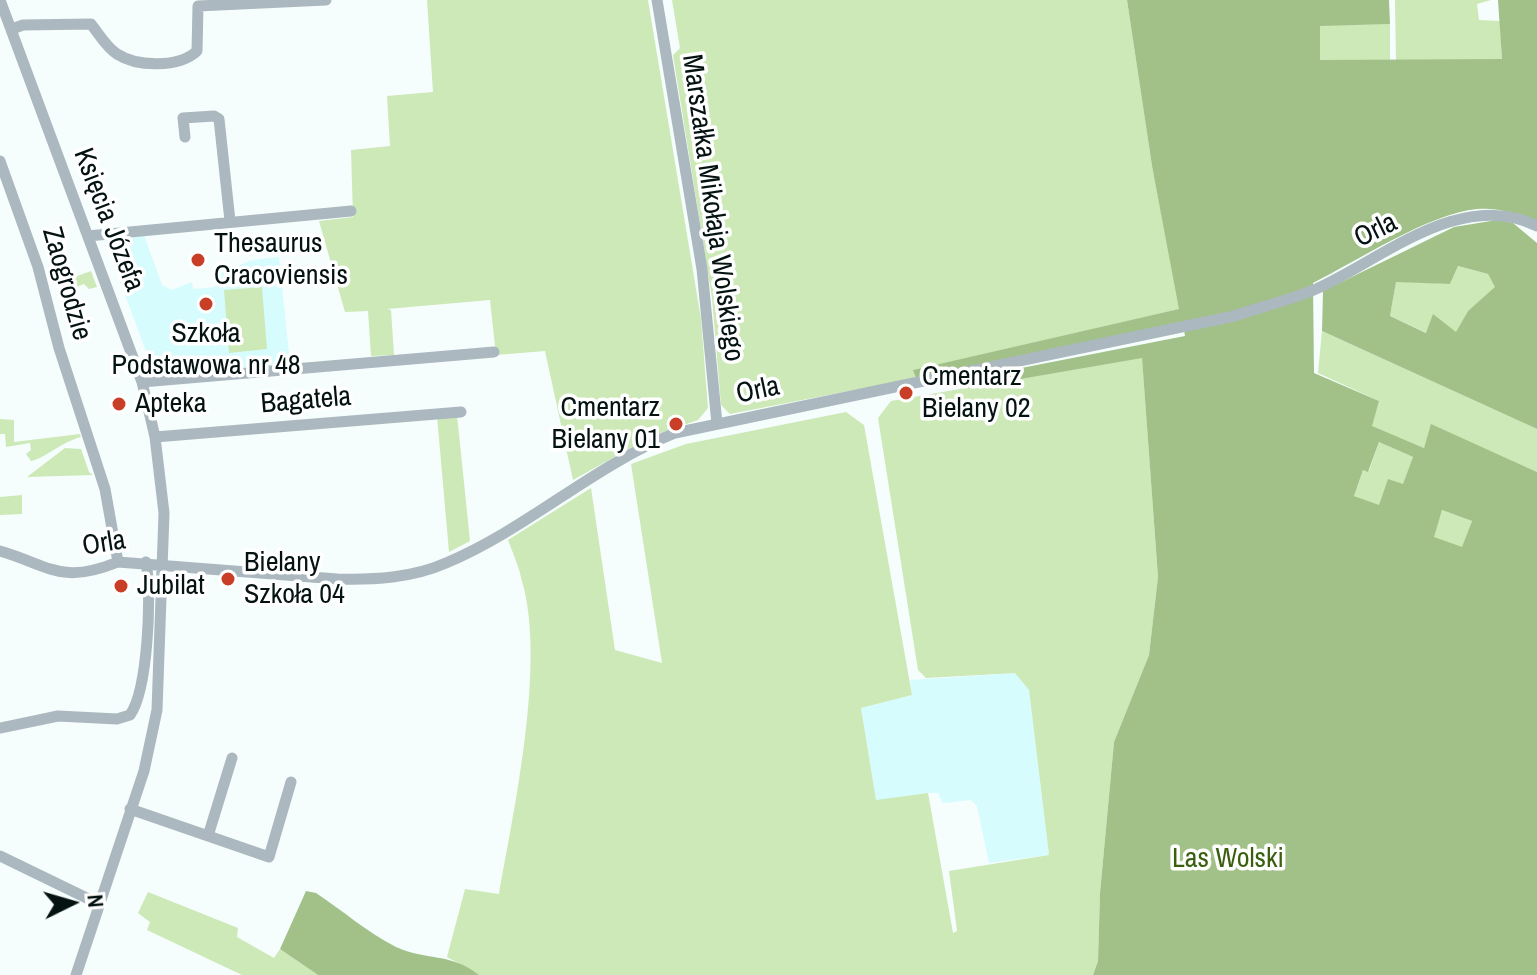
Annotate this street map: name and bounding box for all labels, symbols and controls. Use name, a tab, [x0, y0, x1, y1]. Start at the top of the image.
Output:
street label: Marszałka Mikołaja Wolskiego	[674, 52, 750, 364]
street label: Księcia Józefa	[65, 144, 151, 296]
street label: Orla	[1349, 206, 1403, 256]
street label: Zaogrodzie	[34, 224, 98, 344]
place label: Thesaurus Cracoviensis	[214, 227, 348, 293]
marker: Thesaurus Cracoviensis	[189, 251, 207, 269]
marker: Szkoła Podstawowa nr 48	[197, 295, 215, 313]
place label: Szkoła Podstawowa nr 48	[112, 317, 300, 383]
place label: Cmentarz Bielany 02	[922, 360, 1030, 426]
street label: Orla	[733, 370, 783, 412]
street label: Bagatela	[259, 380, 353, 422]
marker: Cmentarz Bielany 02	[897, 384, 915, 402]
place label: Apteka	[135, 387, 206, 421]
place label: Cmentarz Bielany 01	[552, 391, 660, 457]
marker: Apteka	[110, 395, 128, 413]
marker: Cmentarz Bielany 01	[667, 415, 685, 433]
street label: Orla	[80, 524, 128, 564]
place label: Bielany Szkoła 04	[244, 546, 345, 612]
place label: Jubilat	[137, 569, 205, 603]
marker: Bielany Szkoła 04	[219, 570, 237, 588]
marker: Jubilat	[112, 577, 130, 595]
park label: Las Wolski	[1172, 842, 1284, 876]
north arrow	[32, 863, 112, 943]
text: N	[80, 893, 111, 909]

